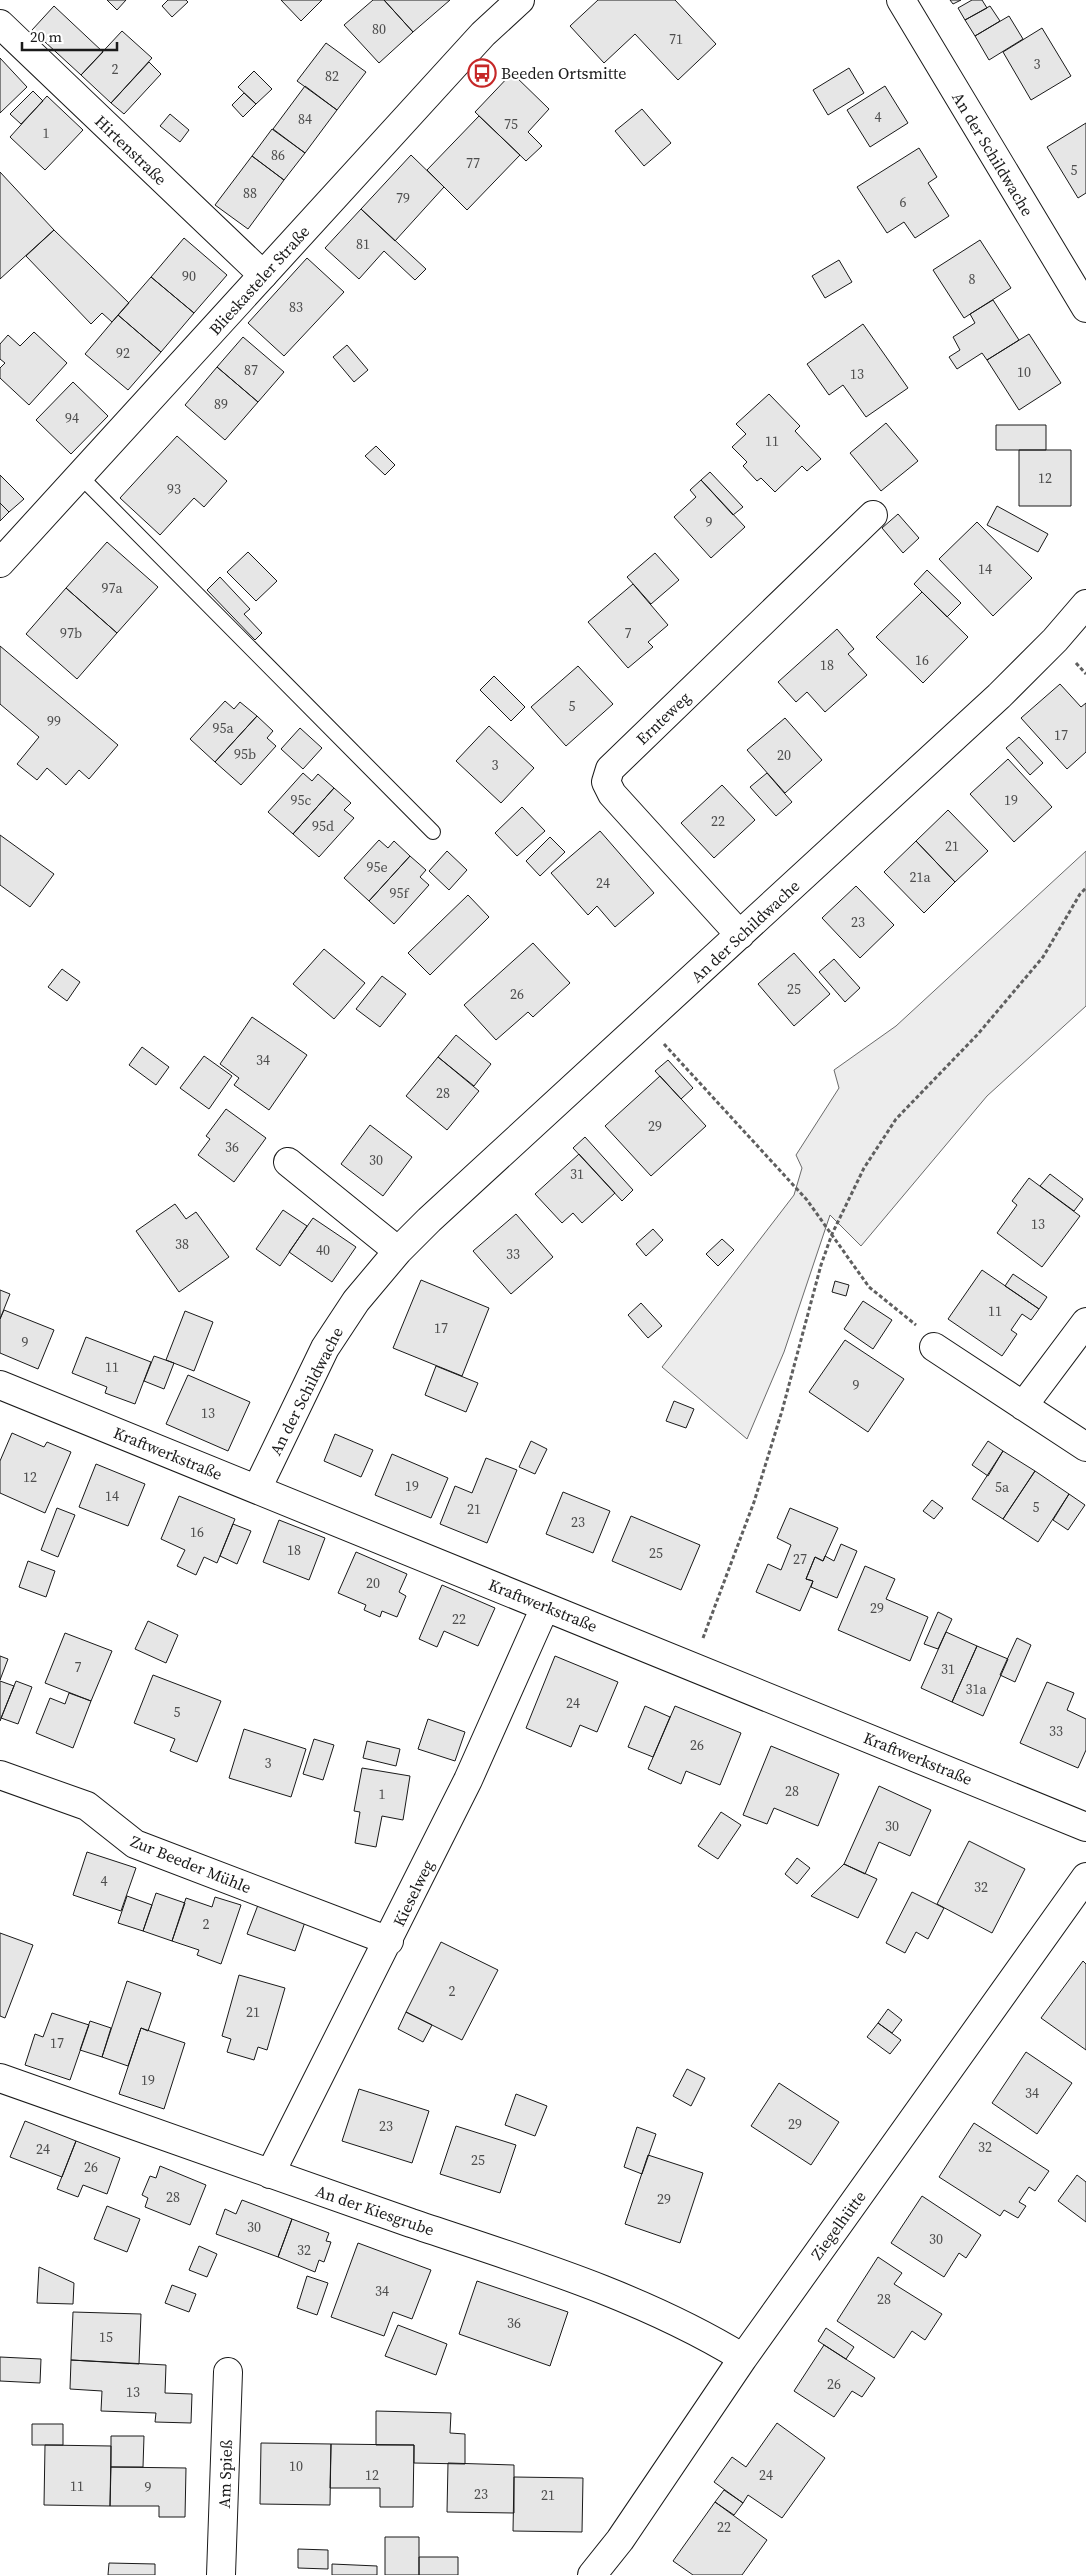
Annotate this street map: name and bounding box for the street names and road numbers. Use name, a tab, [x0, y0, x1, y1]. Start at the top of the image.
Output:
street label: An der Schildwache	[947, 88, 1039, 220]
street label: Hirtenstraße	[90, 110, 172, 190]
street label: Blieskasteler Straße	[204, 220, 314, 340]
street label: Ernteweg	[631, 687, 695, 749]
street label: An der Schildwache	[686, 875, 804, 987]
street label: An der Schildwache	[264, 1323, 348, 1459]
street label: Kraftwerkstraße	[110, 1421, 226, 1485]
street label: Kraftwerkstraße	[485, 1573, 601, 1637]
street label: Kraftwerkstraße	[860, 1726, 976, 1790]
street label: Zur Beeder Mühle	[127, 1830, 255, 1898]
street label: Kieselweg	[387, 1856, 439, 1930]
street label: An der Kiesgrube	[313, 2179, 437, 2241]
street label: Ziegelhütte	[806, 2186, 870, 2264]
street label: Am Spieß	[213, 2439, 237, 2509]

